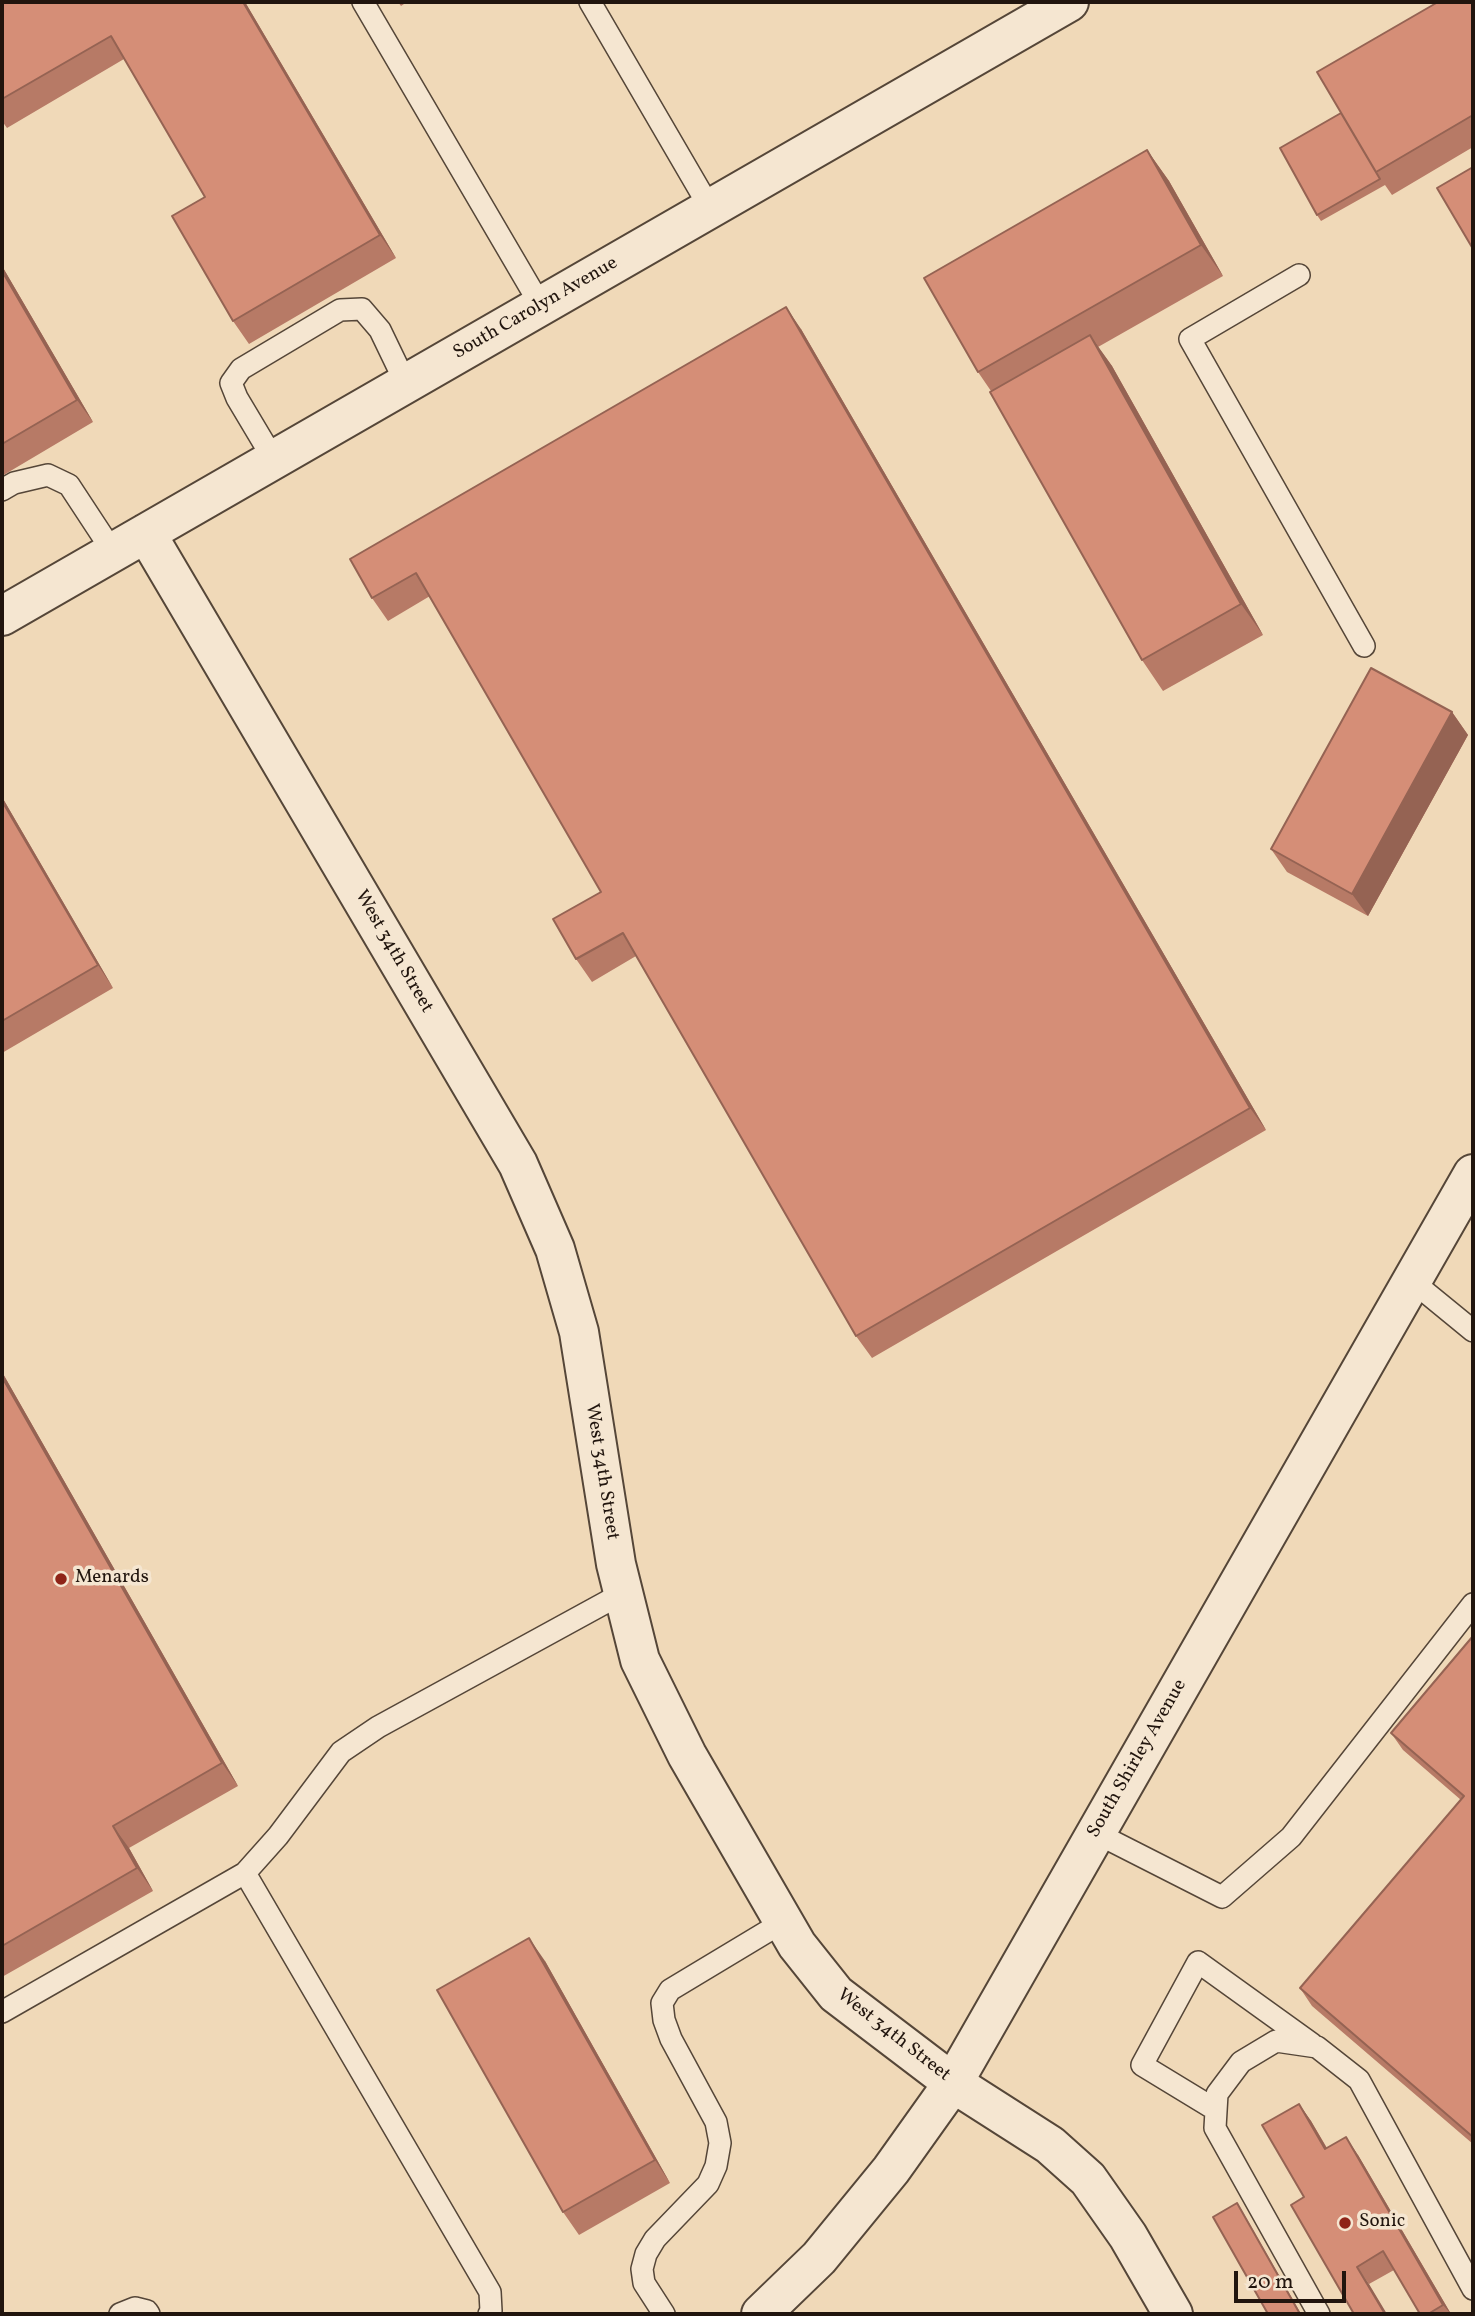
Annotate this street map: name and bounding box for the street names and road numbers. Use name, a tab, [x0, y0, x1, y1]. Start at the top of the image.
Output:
street label: South Carolyn Avenue	[450, 253, 622, 365]
street label: West 34th Street	[349, 887, 437, 1017]
street label: West 34th Street	[579, 1402, 623, 1542]
street label: South Shirley Avenue	[1083, 1676, 1193, 1842]
street label: West 34th Street	[832, 1985, 954, 2087]

